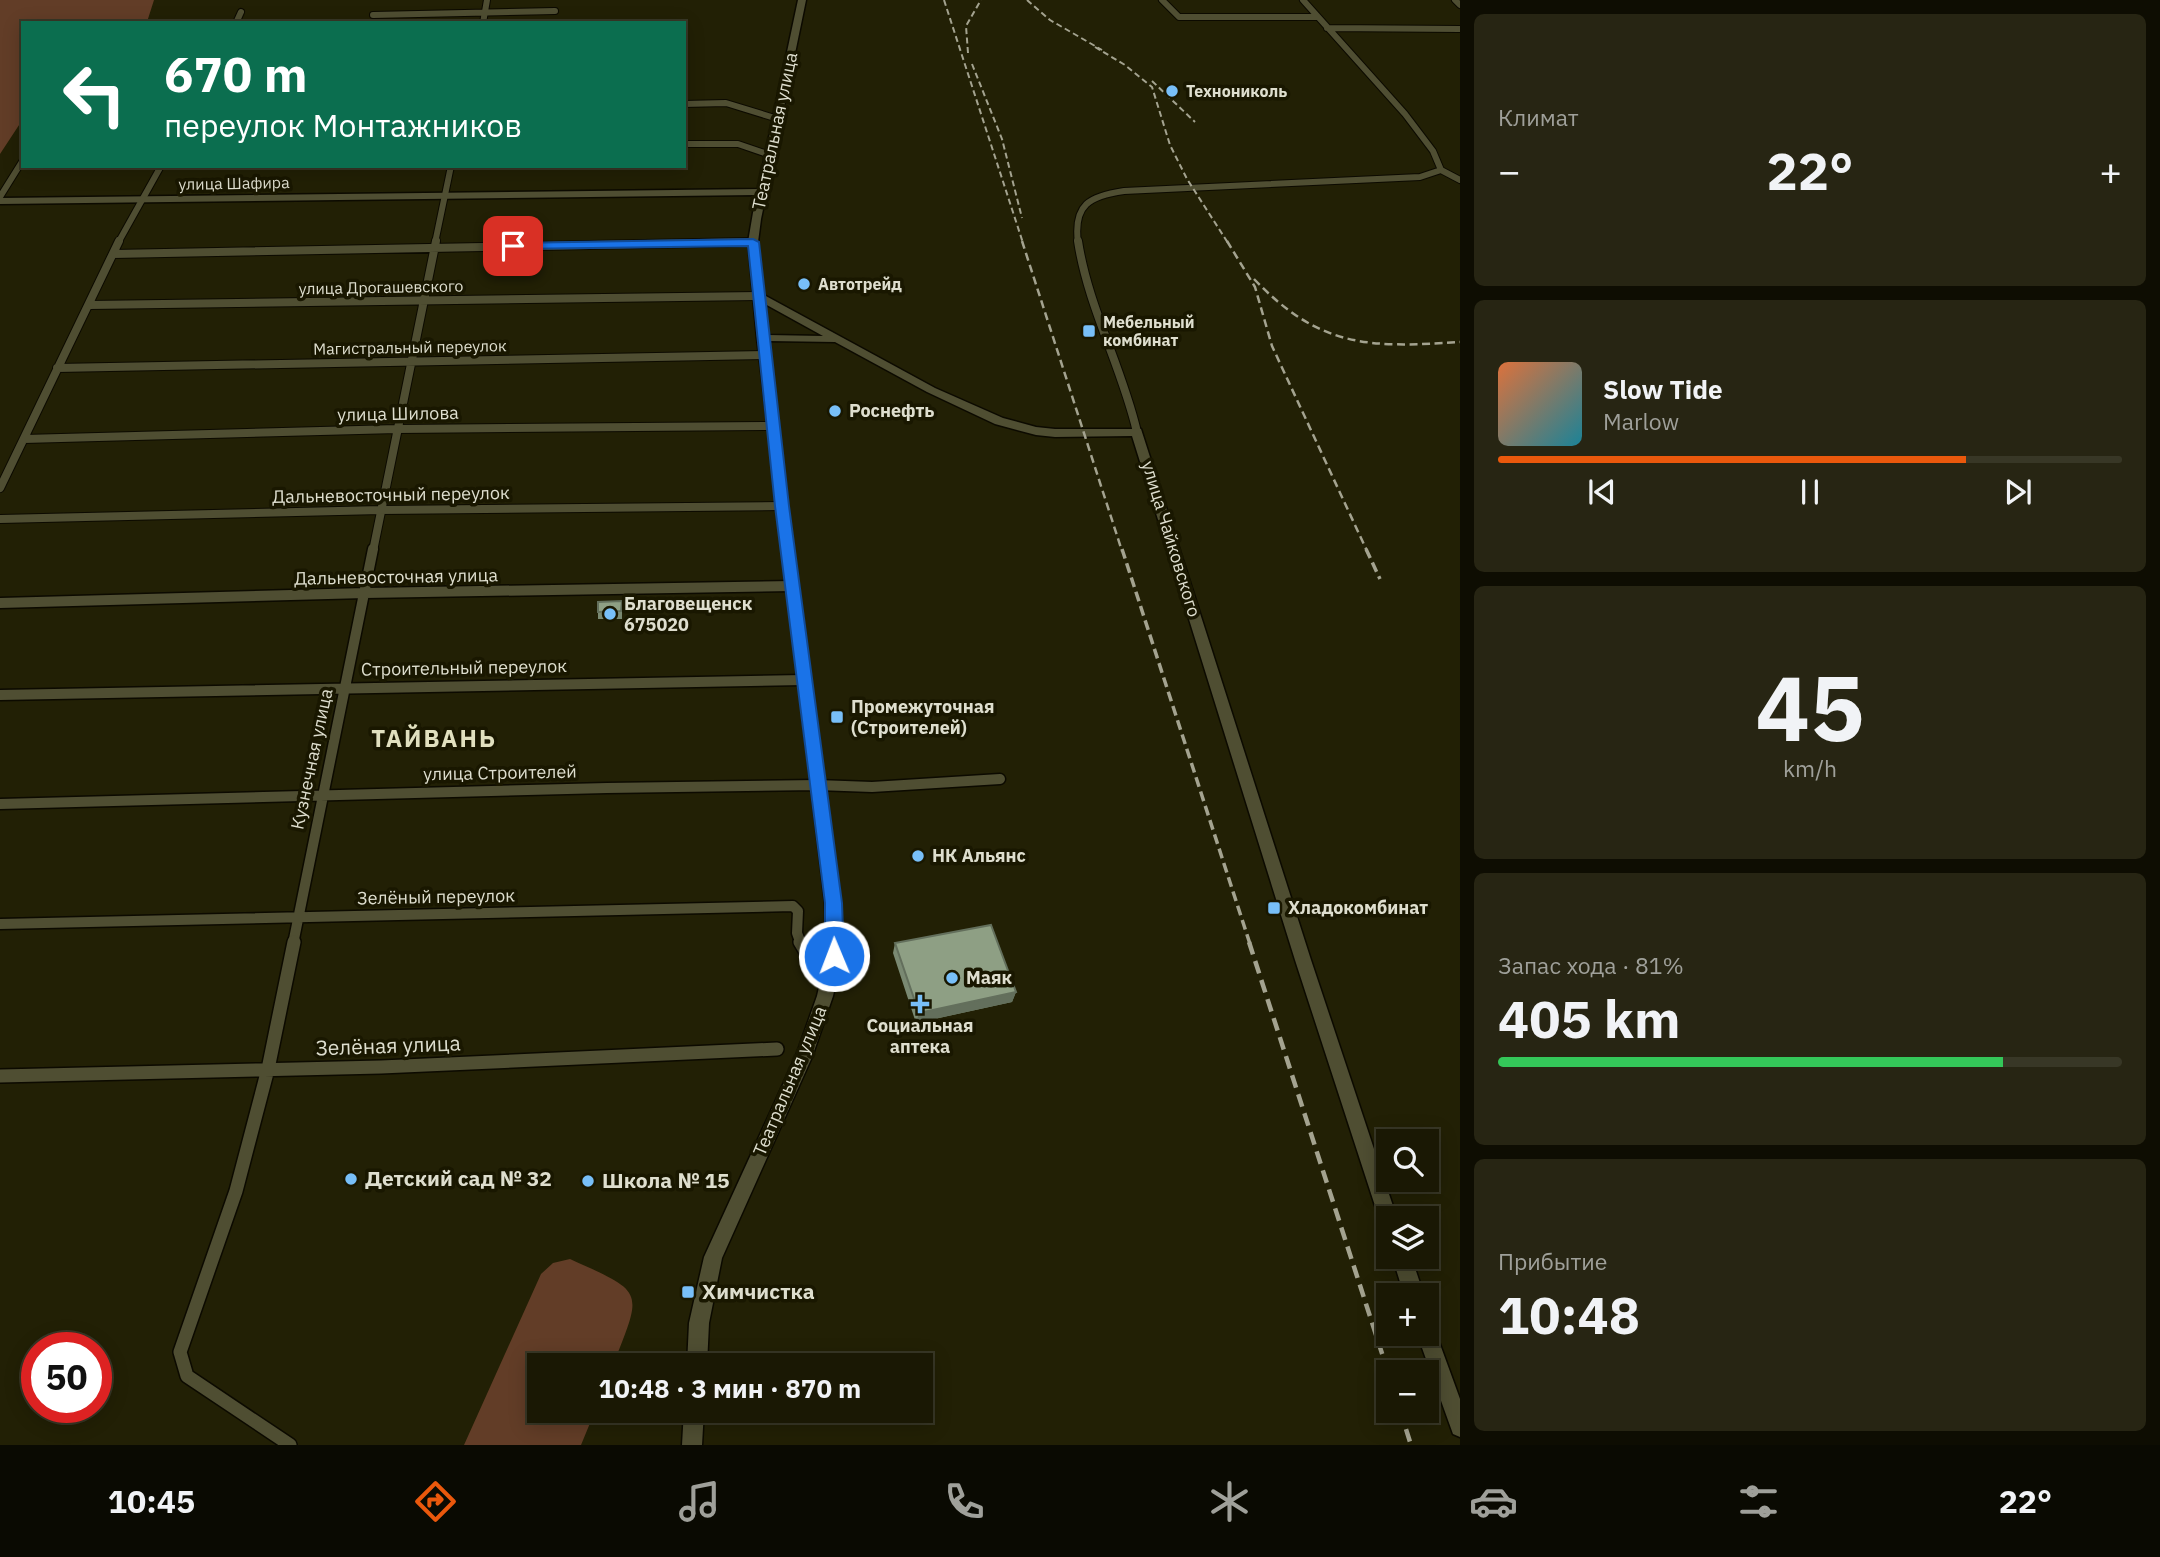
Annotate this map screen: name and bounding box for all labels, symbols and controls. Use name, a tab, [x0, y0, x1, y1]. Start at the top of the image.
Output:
text: 670 m	[164, 42, 308, 105]
icon: left	[49, 49, 140, 140]
street label: Театральная улица	[747, 50, 803, 212]
place label: Технониколь	[1186, 81, 1287, 101]
marker: Технониколь	[1164, 83, 1180, 99]
text: Климат	[1498, 102, 1579, 132]
text: переулок Монтажников	[164, 104, 522, 146]
text: 22°	[1767, 137, 1853, 204]
text: −	[1498, 146, 1521, 195]
text: +	[2099, 146, 2122, 195]
street label: улица Шафира	[178, 172, 290, 194]
pin	[483, 216, 543, 276]
icon: arrive	[494, 227, 532, 265]
place label: Автотрейд	[818, 274, 902, 294]
street label: улица Дрогашевского	[298, 276, 464, 298]
marker: Автотрейд	[796, 276, 812, 292]
place label: Мебельный комбинат	[1103, 312, 1194, 350]
marker: Мебельный комбинат	[1081, 323, 1097, 339]
street label: Магистральный переулок	[313, 335, 507, 359]
text: Slow Tide	[1603, 372, 1723, 406]
place label: Роснефть	[849, 399, 934, 422]
street label: улица Шилова	[337, 401, 459, 426]
marker: Роснефть	[827, 403, 843, 419]
text: Marlow	[1603, 406, 1679, 436]
street label: улица Чайковского	[1137, 458, 1206, 620]
icon: previous	[1583, 473, 1621, 511]
icon: pause	[1791, 473, 1829, 511]
icon: next	[1999, 473, 2037, 511]
street label: Дальневосточный переулок	[272, 481, 510, 508]
street label: Дальневосточная улица	[294, 563, 499, 590]
place label: Благовещенск 675020	[624, 592, 752, 636]
marker: Благовещенск 675020	[602, 606, 618, 622]
text: 45	[1755, 648, 1865, 766]
street label: Строительный переулок	[361, 654, 567, 681]
street label: Кузнечная улица	[285, 686, 338, 831]
place label: Промежуточная (Строителей)	[851, 695, 994, 739]
marker: Промежуточная (Строителей)	[829, 709, 845, 725]
district label: ТАЙВАНЬ	[371, 722, 497, 754]
text: km/h	[1783, 753, 1837, 783]
street label: улица Строителей	[423, 760, 577, 785]
place label: НК Альянс	[932, 844, 1026, 867]
marker: НК Альянс	[910, 848, 926, 864]
street label: Зелёный переулок	[357, 884, 515, 909]
place label: Хладокомбинат	[1288, 896, 1428, 919]
marker: Хладокомбинат	[1266, 900, 1282, 916]
position arrow	[797, 919, 871, 993]
text: Запас хода · 81%	[1498, 950, 1684, 980]
place label: Маяк	[966, 966, 1012, 989]
marker: Маяк	[944, 970, 960, 986]
text: 405 km	[1498, 985, 1680, 1052]
marker: Социальная аптека	[912, 996, 928, 1012]
street label: Театральная улица	[748, 1002, 832, 1159]
place label: Социальная аптека	[866, 1014, 974, 1058]
street label: Зелёная улица	[315, 1028, 461, 1062]
map controls	[1376, 1129, 1439, 1423]
button: search	[1376, 1129, 1439, 1192]
place label: Детский сад № 32	[365, 1164, 552, 1192]
place label: Школа № 15	[602, 1166, 730, 1194]
marker: Детский сад № 32	[343, 1171, 359, 1187]
marker: Школа № 15	[580, 1173, 596, 1189]
button: layers	[1376, 1206, 1439, 1269]
text: Прибытие	[1498, 1246, 1607, 1276]
place label: Химчистка	[702, 1277, 815, 1305]
text: 10:48	[1498, 1281, 1640, 1348]
button: +	[1376, 1283, 1439, 1346]
marker: Химчистка	[680, 1284, 696, 1300]
speed limit sign: 50	[21, 1332, 112, 1423]
button: −	[1376, 1360, 1439, 1423]
text: 10:48 · 3 мин · 870 m	[599, 1371, 861, 1405]
icon: directions	[411, 1477, 460, 1526]
icon: music	[675, 1477, 724, 1526]
icon: phone	[940, 1477, 989, 1526]
icon: climate	[1205, 1477, 1254, 1526]
icon: car	[1469, 1477, 1518, 1526]
icon: filters	[1734, 1477, 1783, 1526]
text: 10:45	[108, 1480, 195, 1522]
text: 22°	[1999, 1480, 2052, 1522]

